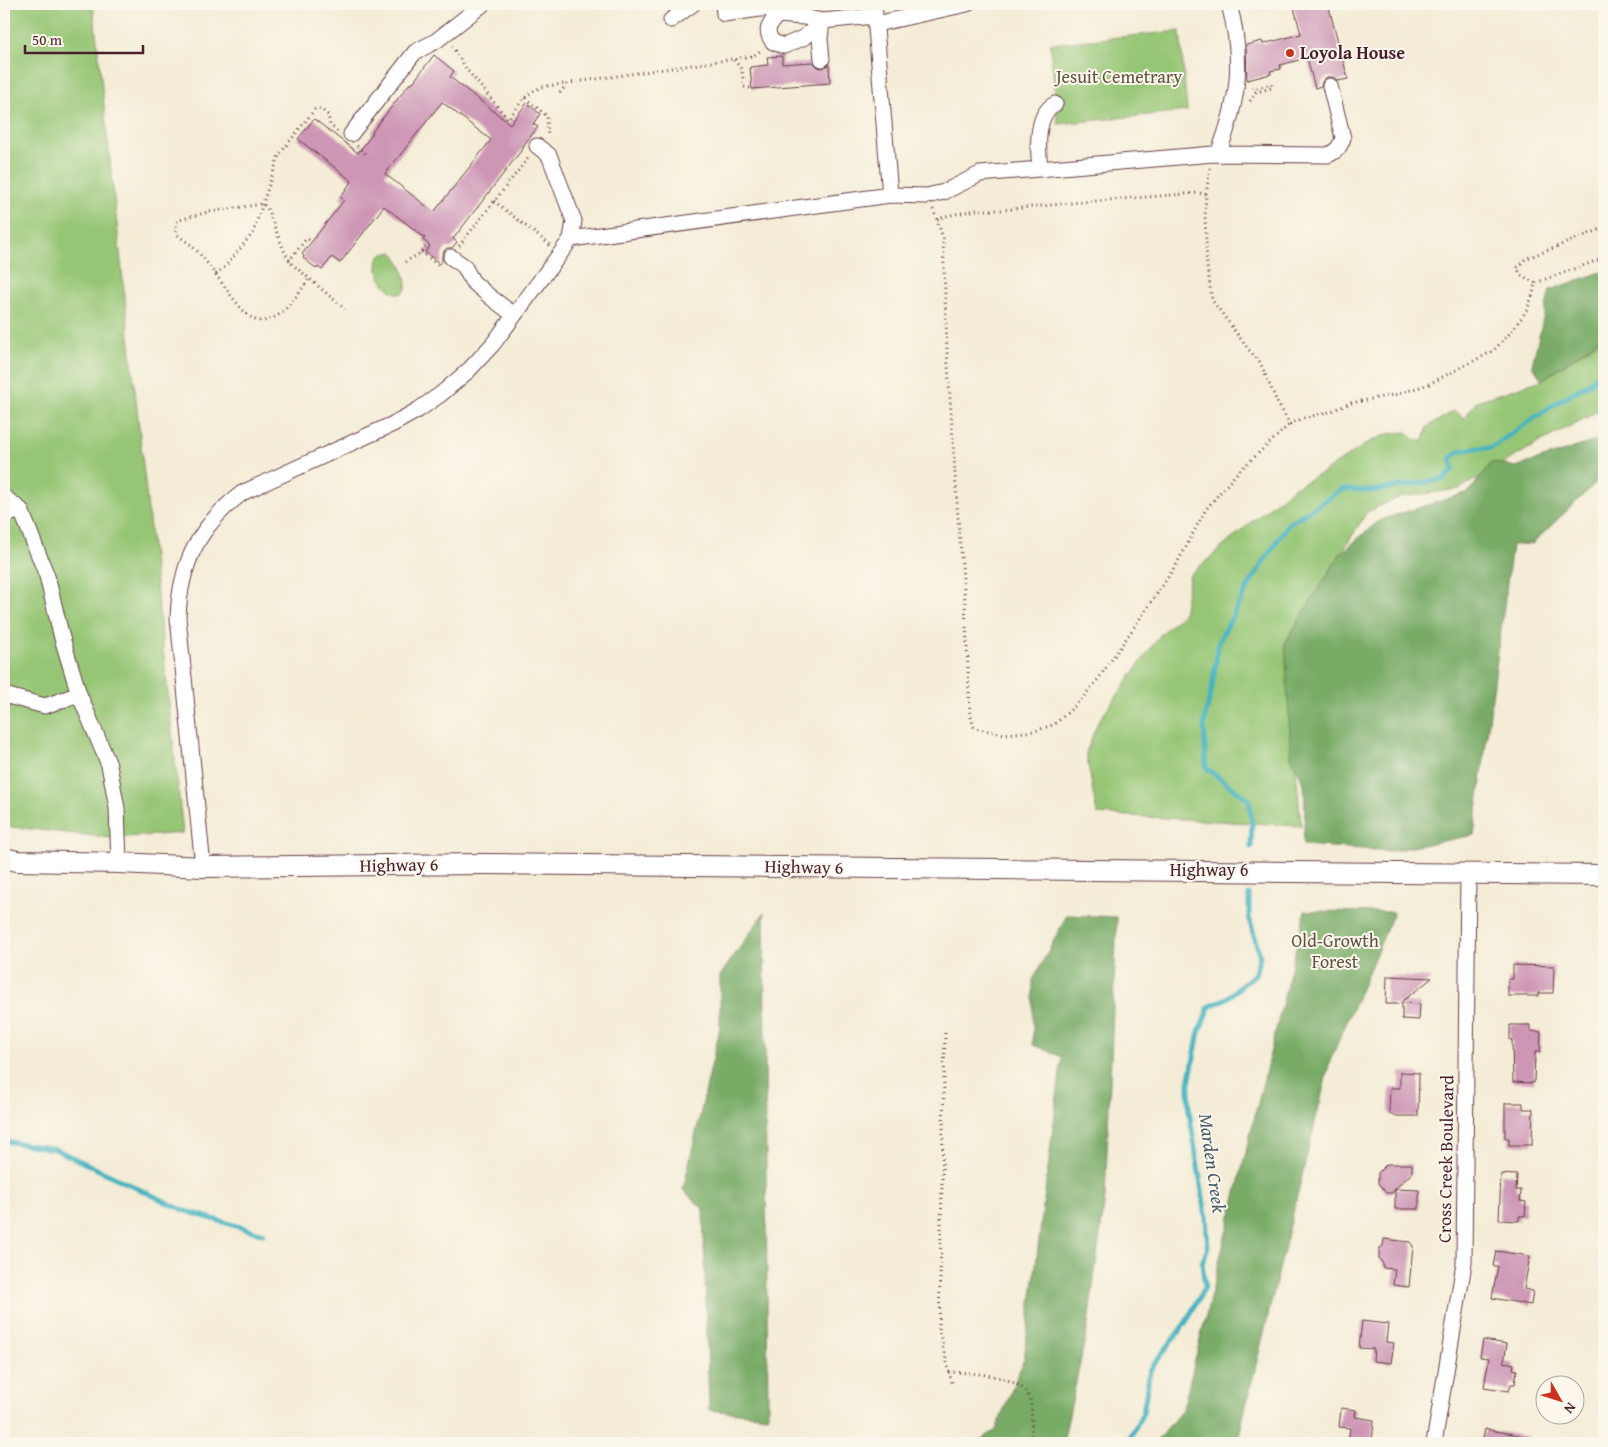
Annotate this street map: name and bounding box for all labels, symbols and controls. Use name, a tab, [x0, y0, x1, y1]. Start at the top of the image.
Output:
scale bar	[25, 22, 142, 54]
text: 50 m	[32, 29, 63, 50]
place label: Loyola House	[1300, 39, 1405, 66]
marker: Loyola House	[1284, 47, 1296, 59]
park label: Jesuit Cemetrary	[1054, 63, 1182, 90]
street label: Highway 6	[359, 850, 439, 879]
street label: Highway 6	[764, 852, 844, 881]
street label: Highway 6	[1170, 856, 1248, 883]
park label: Old-Growth Forest	[1291, 927, 1379, 975]
street label: Cross Creek Boulevard	[1431, 1074, 1460, 1243]
water label: Marden Creek	[1192, 1112, 1234, 1215]
north arrow	[1536, 1374, 1586, 1424]
text: N	[1559, 1398, 1581, 1419]

